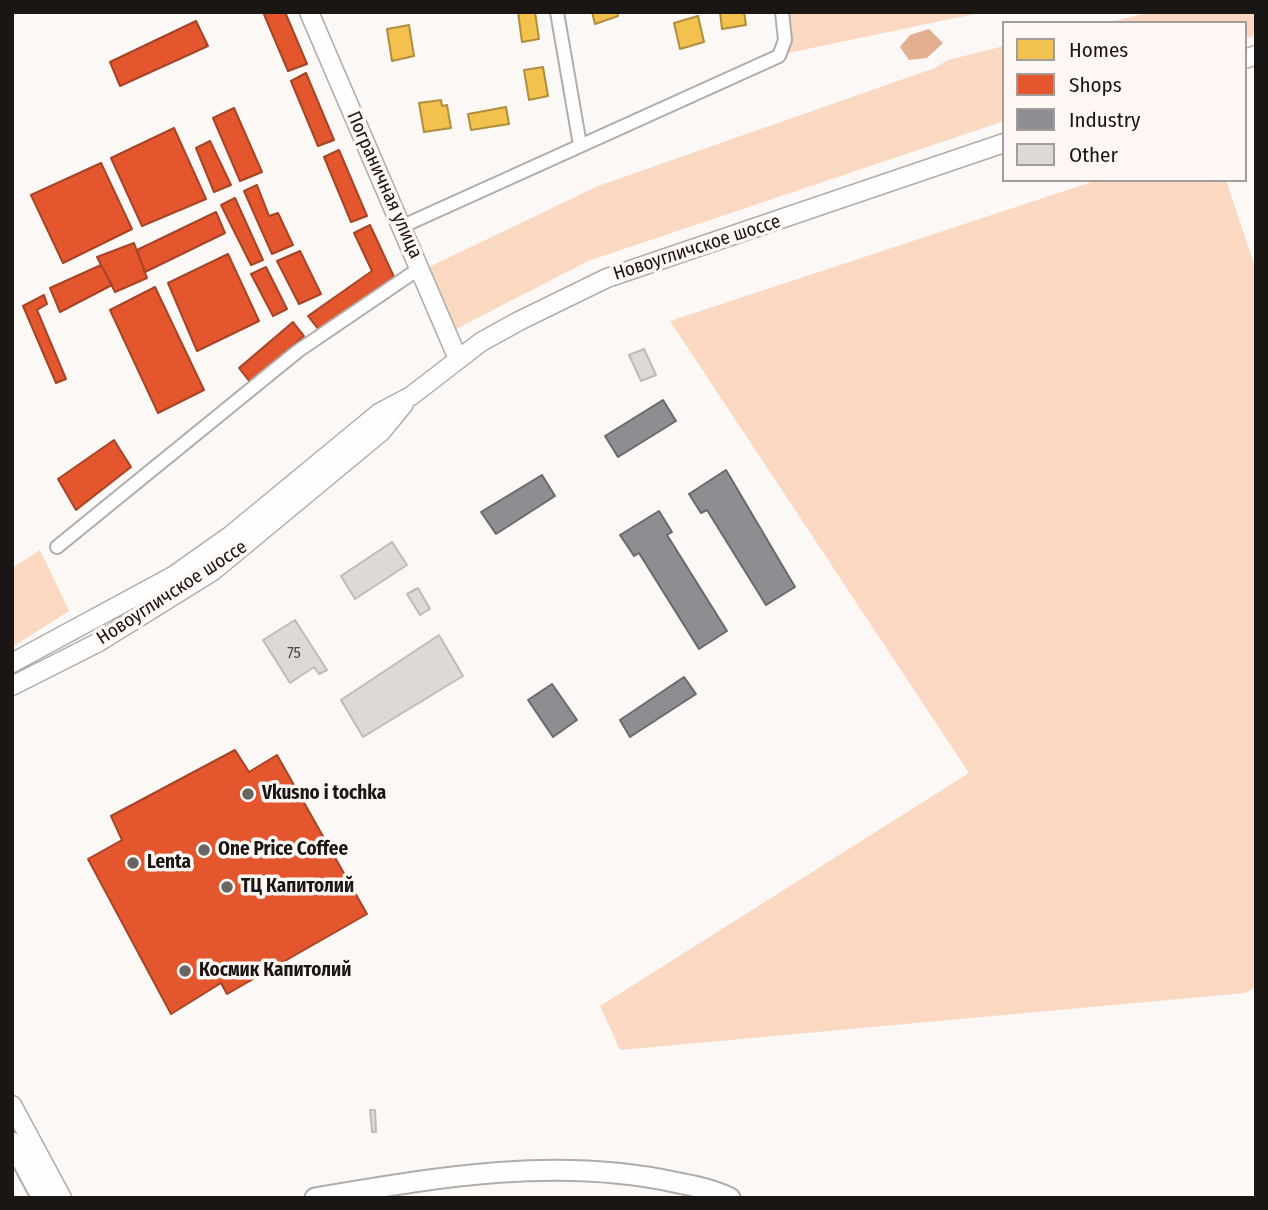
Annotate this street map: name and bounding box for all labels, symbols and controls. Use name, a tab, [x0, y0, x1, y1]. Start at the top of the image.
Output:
legend	[1002, 21, 1247, 182]
text: Homes	[1069, 37, 1128, 63]
text: Shops	[1069, 72, 1122, 98]
text: Industry	[1069, 107, 1140, 133]
street label: Пограничная улица	[341, 108, 427, 262]
text: Other	[1069, 142, 1118, 168]
street label: Новоугличское шоссе	[611, 210, 783, 286]
street label: Новоугличское шоссе	[93, 536, 251, 650]
house number: 75	[287, 644, 301, 664]
place label: Vkusno i tochka	[262, 783, 386, 805]
marker: Vkusno i tochka	[240, 786, 256, 802]
place label: One Price Coffee	[218, 839, 348, 861]
marker: One Price Coffee	[196, 842, 212, 858]
place label: Lenta	[147, 852, 191, 874]
marker: Lenta	[125, 855, 141, 871]
place label: ТЦ Капитолий	[241, 876, 354, 898]
marker: ТЦ Капитолий	[219, 879, 235, 895]
place label: Космик Капитолий	[199, 960, 351, 982]
marker: Космик Капитолий	[177, 963, 193, 979]

